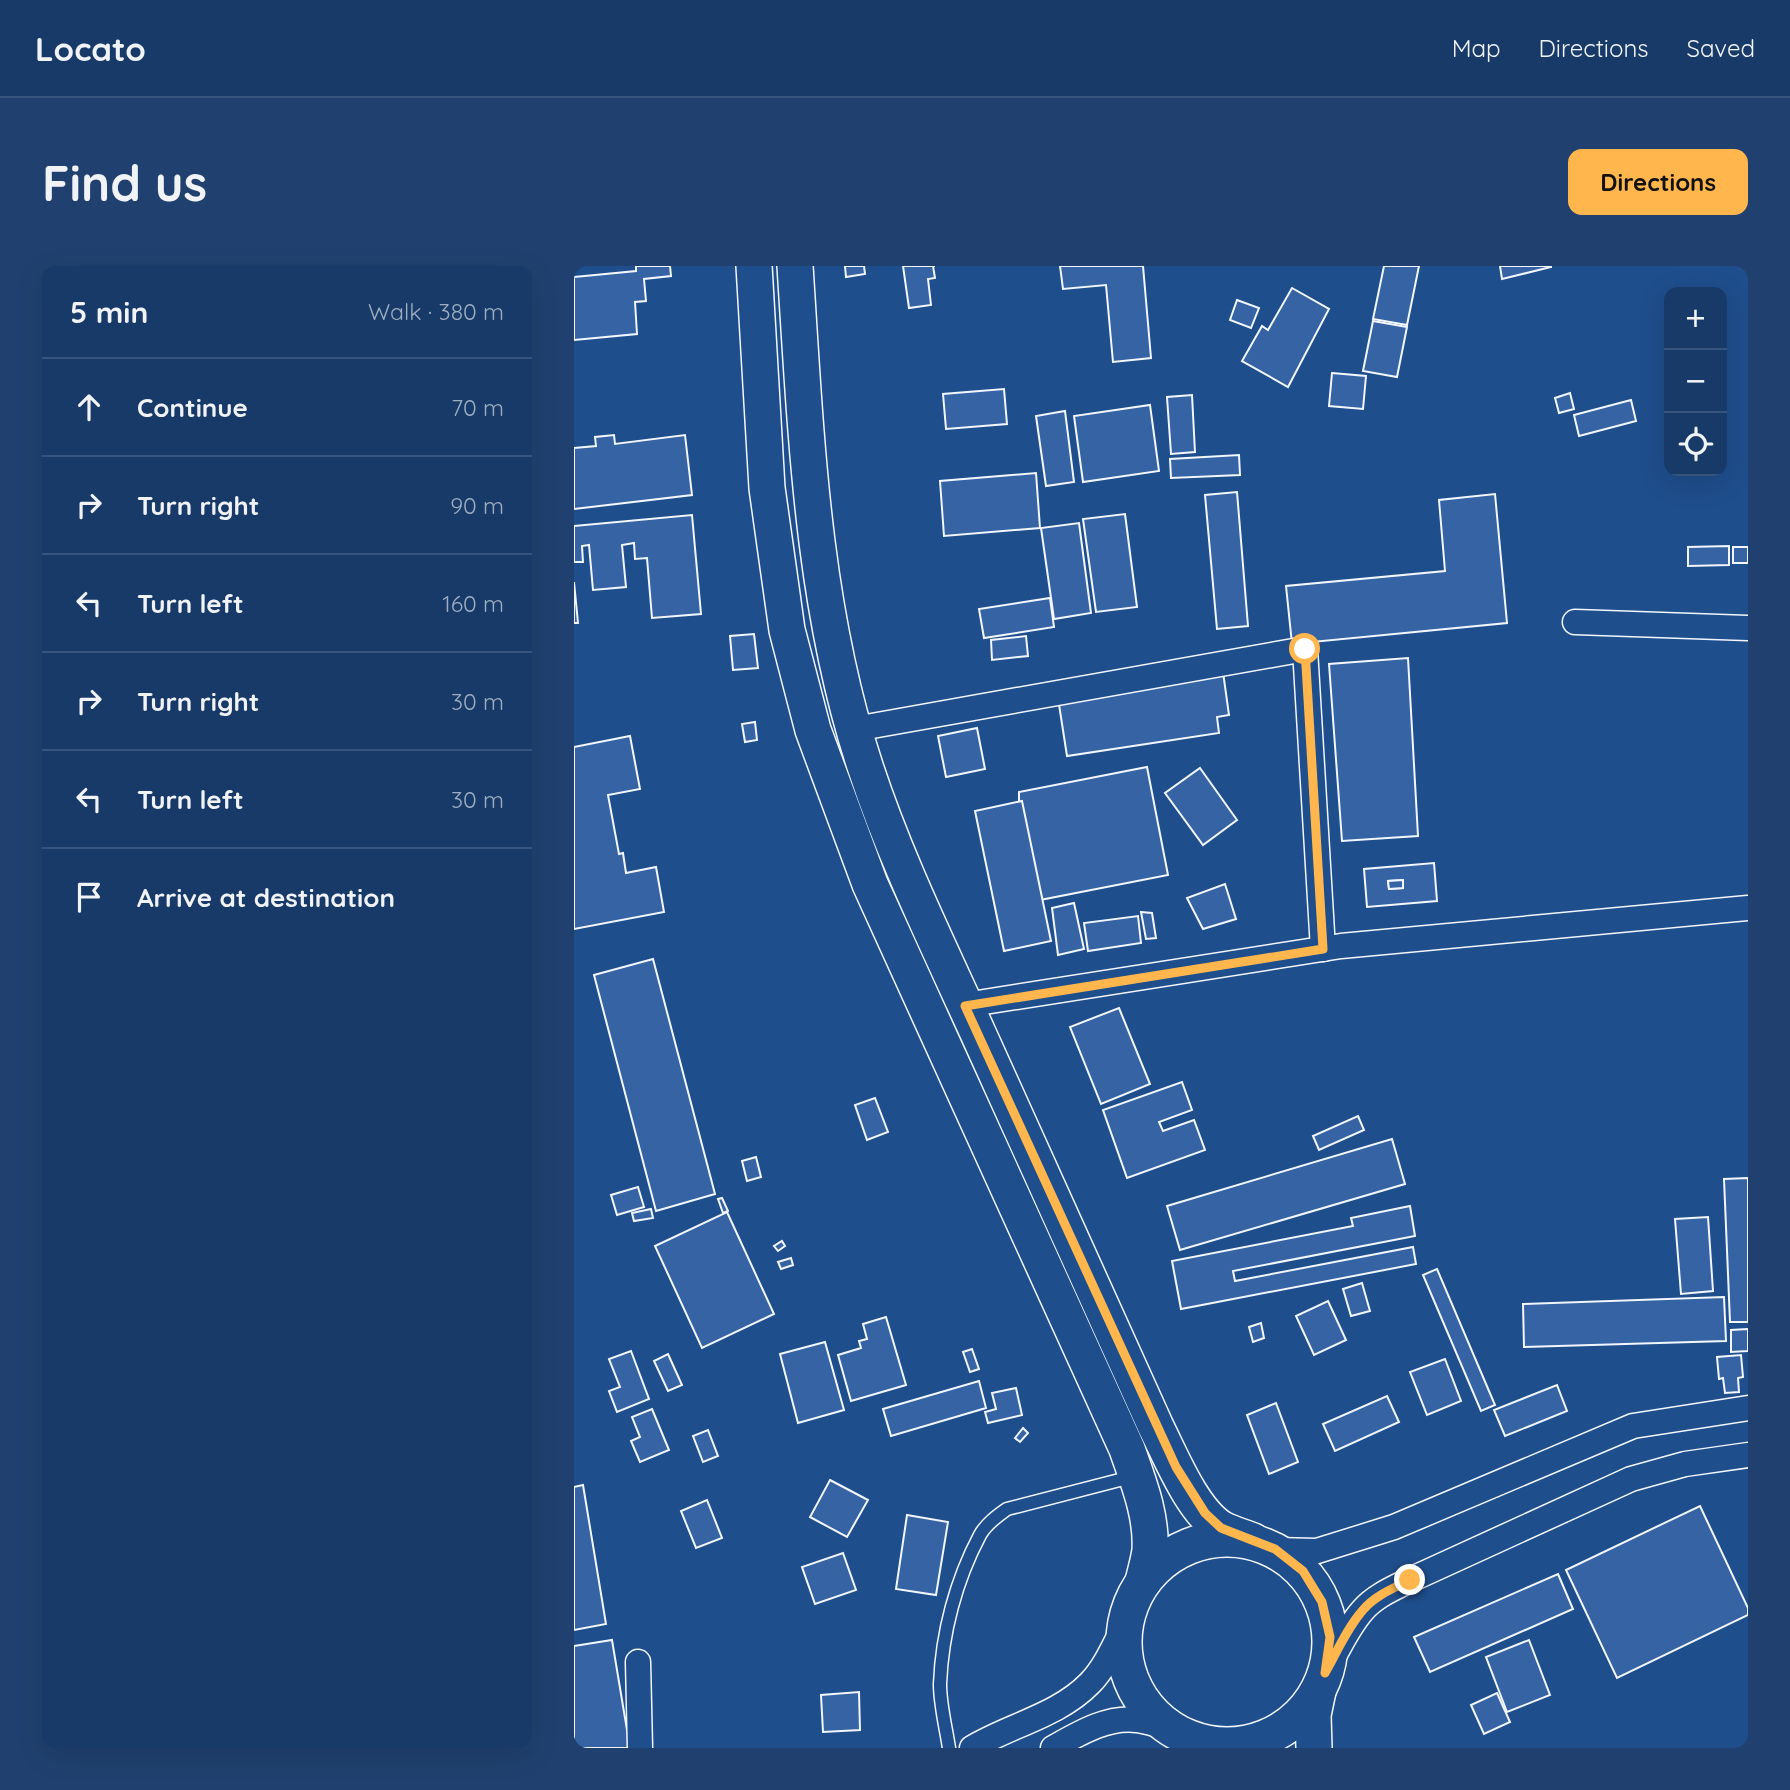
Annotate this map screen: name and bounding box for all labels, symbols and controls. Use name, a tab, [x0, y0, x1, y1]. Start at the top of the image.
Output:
text: Locato	[35, 28, 146, 69]
text: Map	[1452, 33, 1501, 63]
text: Directions	[1539, 33, 1649, 63]
text: Saved	[1687, 33, 1755, 63]
button: Directions	[1568, 149, 1748, 215]
text: Find us	[42, 152, 207, 213]
map controls	[1664, 287, 1727, 476]
button: +	[1664, 287, 1727, 350]
text: 5 min	[70, 293, 148, 331]
text: Walk · 380 m	[368, 297, 504, 326]
button: −	[1664, 350, 1727, 413]
icon: ahead	[70, 388, 108, 426]
text: Continue	[137, 391, 248, 424]
text: 70 m	[451, 393, 504, 422]
button: locate	[1664, 413, 1727, 476]
icon: right	[70, 486, 108, 524]
text: Turn right	[137, 489, 259, 522]
text: 90 m	[450, 491, 504, 520]
icon: left	[70, 584, 108, 622]
text: Turn left	[137, 587, 244, 620]
text: 160 m	[442, 589, 504, 618]
route start	[1289, 633, 1320, 664]
icon: right	[70, 682, 108, 720]
text: Turn right	[137, 685, 259, 718]
text: 30 m	[451, 687, 504, 716]
icon: left	[70, 780, 108, 818]
text: Turn left	[137, 783, 244, 816]
text: 30 m	[451, 785, 504, 814]
icon: arrive	[70, 878, 108, 916]
text: Arrive at destination	[137, 881, 395, 914]
route end	[1394, 1564, 1425, 1595]

